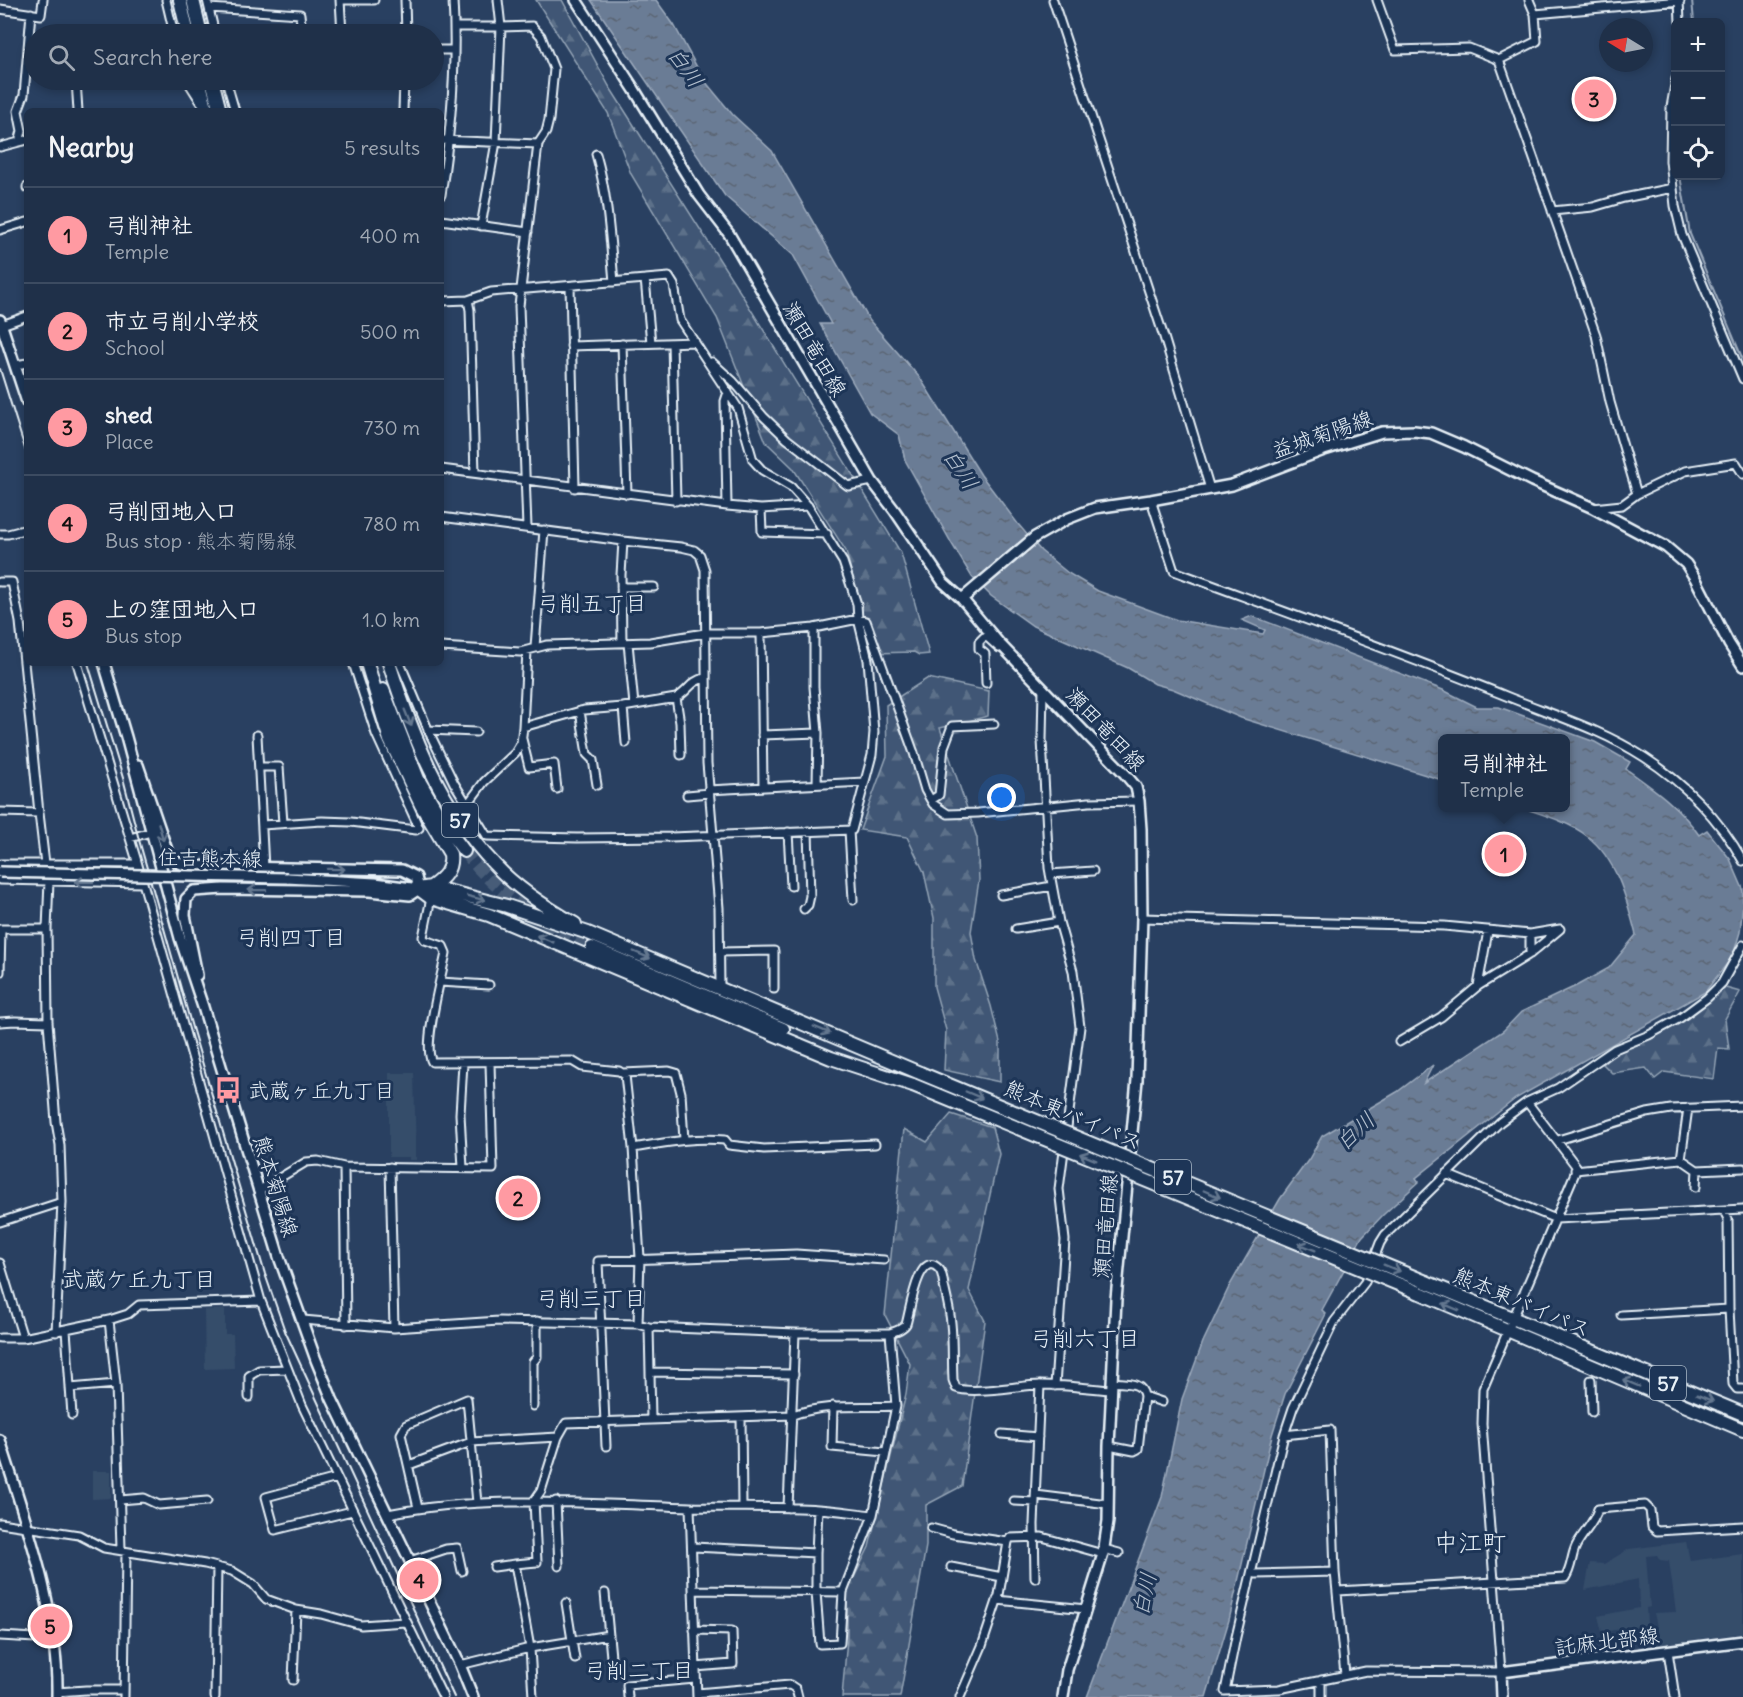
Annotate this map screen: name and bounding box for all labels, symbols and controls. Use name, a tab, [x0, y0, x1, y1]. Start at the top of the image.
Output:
north arrow	[1599, 18, 1653, 72]
map controls	[1671, 18, 1725, 180]
button: +	[1671, 18, 1725, 72]
search box	[24, 24, 444, 90]
icon: search	[45, 41, 78, 74]
water label: 白川	[662, 41, 710, 93]
text: Search here	[93, 43, 212, 71]
button: −	[1671, 72, 1725, 126]
pin: 3	[1574, 76, 1614, 122]
button: locate	[1671, 126, 1725, 180]
text: Nearby	[48, 131, 134, 164]
text: 5 results	[344, 135, 420, 160]
text: 弓削神社	[105, 211, 193, 239]
text: 1	[64, 223, 71, 248]
text: 400 m	[360, 223, 420, 248]
text: Temple	[105, 239, 169, 264]
street label: 瀬田竜田線	[777, 297, 853, 401]
text: 市立弓削小学校	[105, 307, 259, 335]
text: 2	[62, 319, 73, 344]
text: 500 m	[360, 319, 420, 344]
text: School	[105, 335, 165, 360]
text: shed	[105, 401, 153, 429]
street label: 益城菊陽線	[1268, 404, 1376, 464]
text: 3	[62, 415, 73, 440]
text: 730 m	[363, 415, 420, 440]
text: Place	[105, 429, 153, 454]
water label: 白川	[937, 443, 985, 495]
text: 弓削団地入口	[105, 497, 237, 525]
text: 4	[62, 511, 73, 536]
text: 780 m	[363, 511, 420, 536]
text: Bus stop · 熊本菊陽線	[105, 528, 296, 553]
district label: 弓削五丁目	[537, 589, 647, 617]
text: 上の窪団地入口	[105, 595, 259, 623]
text: 5	[62, 607, 73, 632]
text: 1.0 km	[362, 607, 420, 632]
text: Bus stop	[105, 623, 182, 648]
street label: 瀬田竜田線	[1060, 681, 1152, 777]
one-way arrow	[403, 709, 414, 727]
popup	[1438, 734, 1570, 812]
text: 弓削神社	[1460, 749, 1548, 777]
text: Temple	[1460, 777, 1524, 802]
your location	[987, 783, 1016, 812]
road number: 57	[442, 803, 478, 837]
one-way arrow	[156, 822, 167, 841]
pin: 1	[1484, 832, 1524, 876]
street label: 住吉熊本線	[157, 844, 263, 872]
one-way arrow	[325, 863, 345, 875]
one-way arrow	[74, 876, 94, 888]
one-way arrow	[248, 884, 268, 896]
one-way arrow	[466, 893, 485, 905]
district label: 弓削四丁目	[236, 923, 346, 951]
one-way arrow	[536, 933, 555, 944]
one-way arrow	[633, 950, 651, 961]
one-way arrow	[813, 1025, 831, 1036]
street label: 熊本東バイパス	[1000, 1074, 1146, 1156]
bus stop icon: 武蔵ヶ丘九丁目	[213, 1075, 243, 1105]
place label: 武蔵ヶ丘九丁目	[248, 1077, 395, 1104]
one-way arrow	[964, 1090, 983, 1101]
water label: 白川	[1329, 1106, 1381, 1156]
street label: 熊本菊陽線	[248, 1132, 304, 1240]
one-way arrow	[1079, 1151, 1098, 1162]
road number: 57	[1155, 1160, 1191, 1194]
street label: 瀬田竜田線	[1087, 1173, 1123, 1279]
pin: 2	[498, 1176, 538, 1220]
one-way arrow	[1203, 1189, 1221, 1200]
one-way arrow	[1298, 1241, 1317, 1252]
street label: 熊本東バイパス	[1449, 1261, 1595, 1343]
one-way arrow	[1383, 1263, 1401, 1274]
district label: 武蔵ケ丘九丁目	[62, 1265, 216, 1293]
district label: 弓削三丁目	[536, 1284, 646, 1312]
one-way arrow	[1443, 1301, 1461, 1312]
district label: 弓削六丁目	[1030, 1324, 1140, 1352]
road number: 57	[1650, 1366, 1686, 1400]
one-way arrow	[1622, 1377, 1641, 1388]
one-way arrow	[1696, 1393, 1714, 1404]
district label: 中江町	[1434, 1527, 1506, 1557]
pin: 4	[400, 1558, 438, 1602]
water label: 白川	[1126, 1570, 1162, 1618]
pin: 5	[31, 1604, 70, 1648]
street label: 託麻北部線	[1553, 1621, 1661, 1661]
district label: 弓削二丁目	[584, 1656, 694, 1684]

